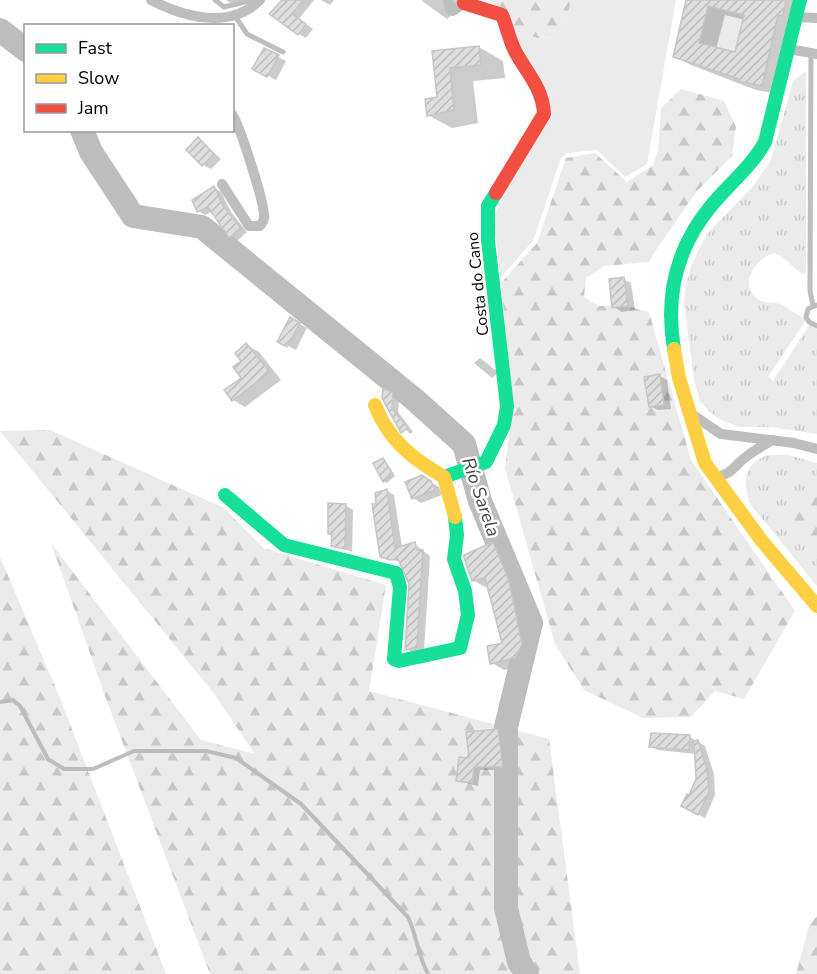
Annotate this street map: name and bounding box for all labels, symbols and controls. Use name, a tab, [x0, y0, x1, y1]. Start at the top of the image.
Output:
legend	[24, 24, 234, 132]
text: Fast	[78, 36, 113, 60]
text: Slow	[78, 66, 119, 90]
text: Jam	[77, 96, 109, 120]
street label: Costa do Cano	[462, 231, 494, 337]
water label: Río Sarela	[456, 454, 506, 540]

